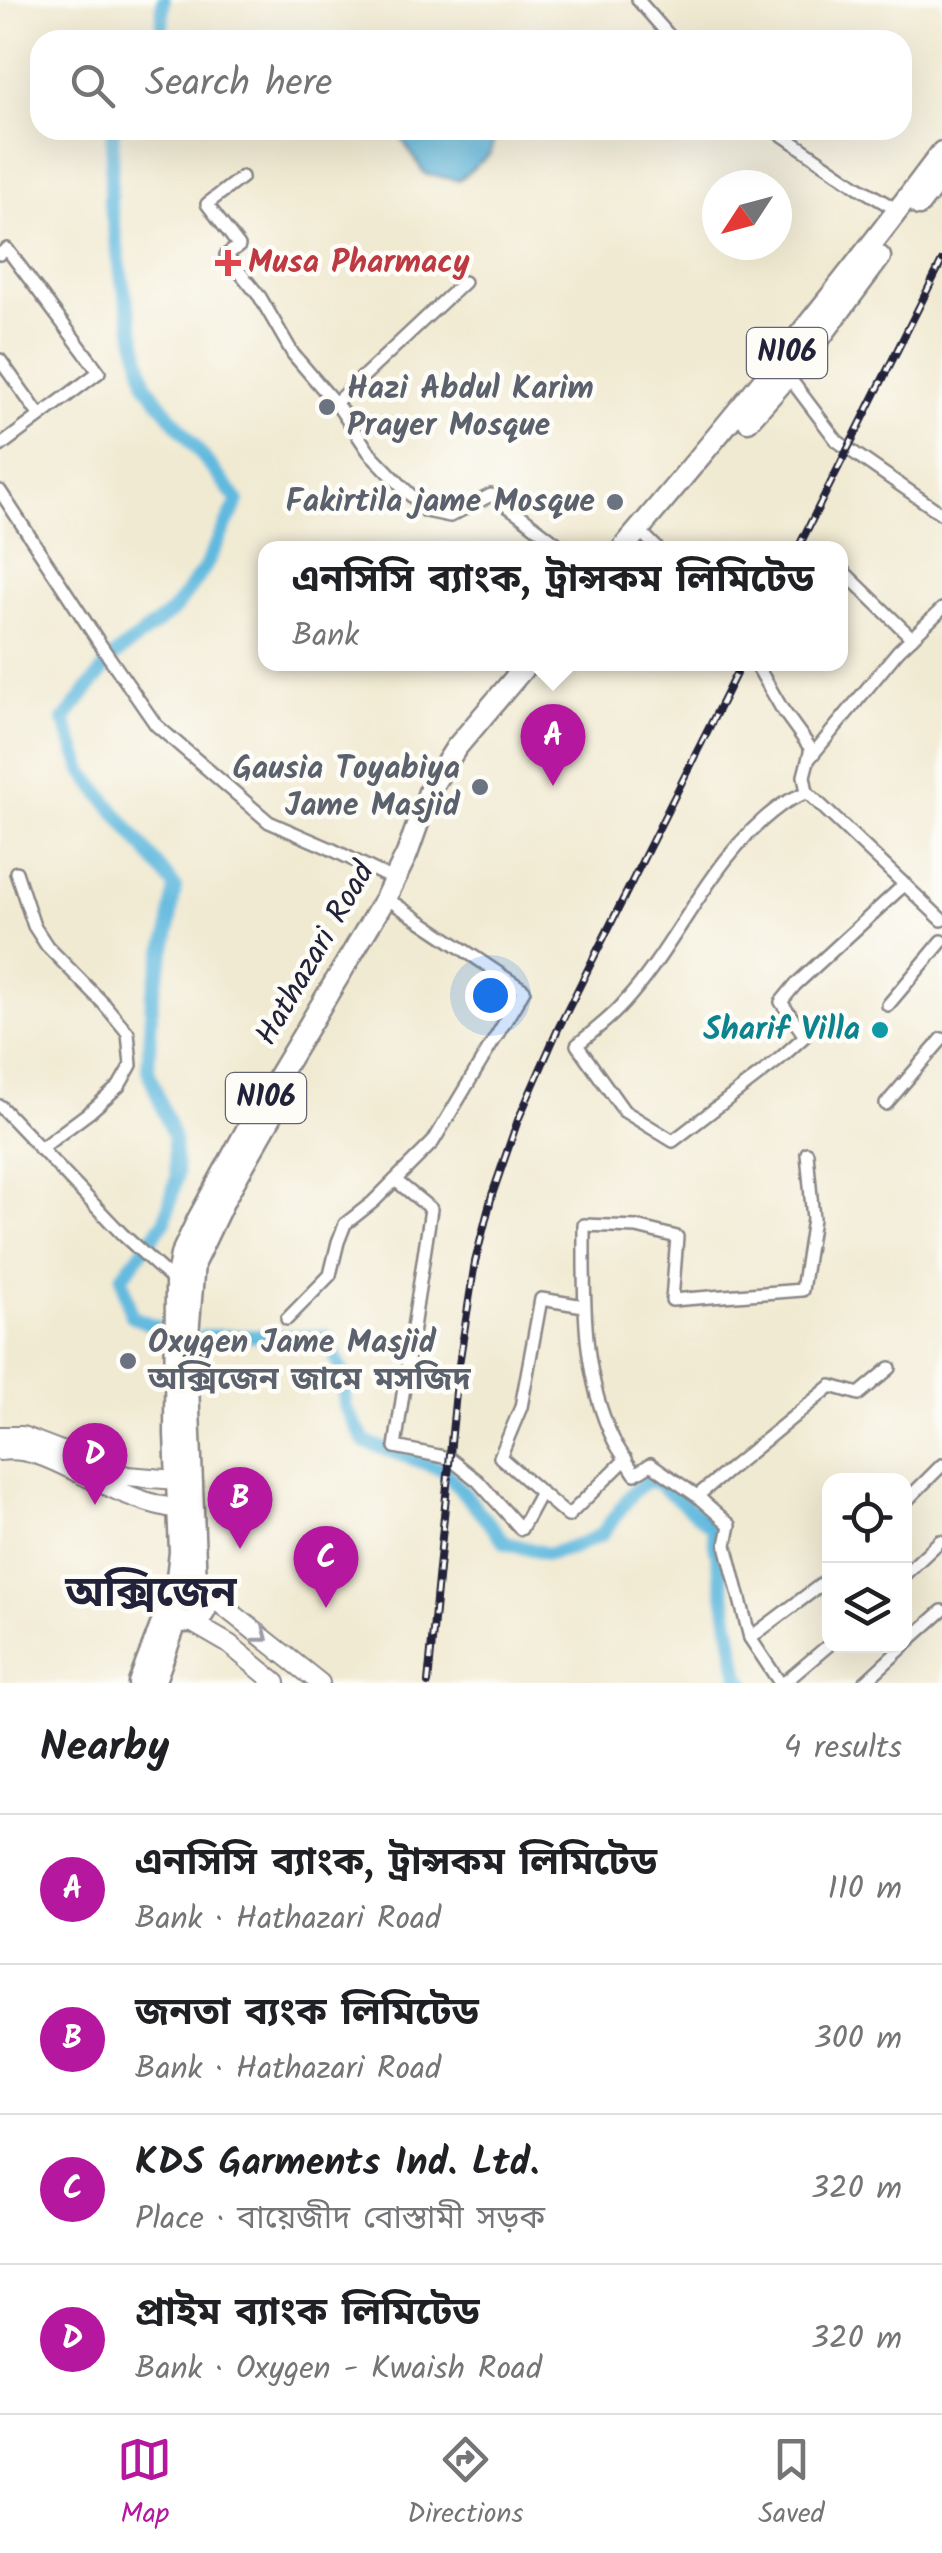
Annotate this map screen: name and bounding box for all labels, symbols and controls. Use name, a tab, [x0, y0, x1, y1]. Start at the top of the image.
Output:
search box	[30, 30, 912, 140]
text: Search here	[145, 55, 332, 115]
icon: search	[65, 58, 120, 113]
north arrow	[702, 170, 792, 260]
place label: Musa Pharmacy	[248, 238, 470, 289]
marker: Musa Pharmacy	[217, 252, 239, 274]
road number: N106	[747, 328, 827, 378]
place label: Hazi Abdul Karim Prayer Mosque	[347, 364, 594, 452]
marker: Hazi Abdul Karim Prayer Mosque	[316, 396, 338, 418]
place label: Fakirtila jame Mosque	[285, 477, 595, 528]
marker: Fakirtila jame Mosque	[604, 491, 626, 513]
popup	[258, 541, 848, 671]
text: এনসিসি ব্যাংক, ট্রান্সকম লিমিটেড	[292, 551, 814, 611]
text: Bank	[292, 611, 359, 662]
pin: A	[520, 704, 586, 786]
place label: Gausia Toyabiya Jame Masjid	[233, 744, 461, 832]
marker: Gausia Toyabiya Jame Masjid	[469, 776, 491, 798]
street label: Hathazari Road	[243, 851, 390, 1056]
your location	[465, 970, 516, 1021]
place label: Sharif Villa	[703, 1005, 860, 1056]
marker: Sharif Villa	[869, 1019, 891, 1041]
road number: N106	[226, 1073, 306, 1123]
place label: Oxygen Jame Masjid অক্সিজেন জামে মসজিদ	[147, 1318, 471, 1406]
marker: Oxygen Jame Masjid অক্সিজেন জামে মসজিদ	[117, 1350, 139, 1372]
pin: D	[62, 1422, 128, 1505]
pin: B	[208, 1466, 272, 1549]
map controls	[822, 1473, 912, 1653]
button: locate	[822, 1473, 912, 1563]
pin: C	[294, 1526, 358, 1608]
district label: অক্সিজেন	[64, 1561, 238, 1628]
button: layers	[822, 1563, 912, 1653]
one-way arrow	[250, 1624, 268, 1642]
text: Nearby	[40, 1715, 169, 1782]
text: 4 results	[784, 1723, 902, 1774]
text: এনসিসি ব্যাংক, ট্রান্সকম লিমিটেড	[135, 1834, 657, 1894]
text: A	[62, 1864, 83, 1915]
text: 110 m	[828, 1864, 902, 1915]
text: Bank · Hathazari Road	[135, 1894, 441, 1945]
text: জনতা ব্যংক লিমিটেড	[135, 1984, 479, 2044]
text: B	[63, 2014, 82, 2065]
text: 300 m	[813, 2014, 902, 2065]
text: Bank · Hathazari Road	[135, 2044, 441, 2095]
text: KDS Garments Ind. Ltd.	[135, 2134, 539, 2194]
text: C	[63, 2164, 82, 2215]
text: 320 m	[811, 2164, 902, 2215]
text: Place · বায়েজীদ বোস্তামী সড়ক	[135, 2194, 545, 2245]
text: প্রাইম ব্যাংক লিমিটেড	[135, 2284, 480, 2344]
text: D	[62, 2314, 83, 2365]
text: 320 m	[811, 2314, 902, 2365]
text: Bank · Oxygen - Kwaish Road	[135, 2344, 542, 2395]
tab: Map	[117, 2432, 172, 2537]
tab: Directions	[407, 2432, 523, 2537]
tab: Saved	[758, 2432, 825, 2537]

